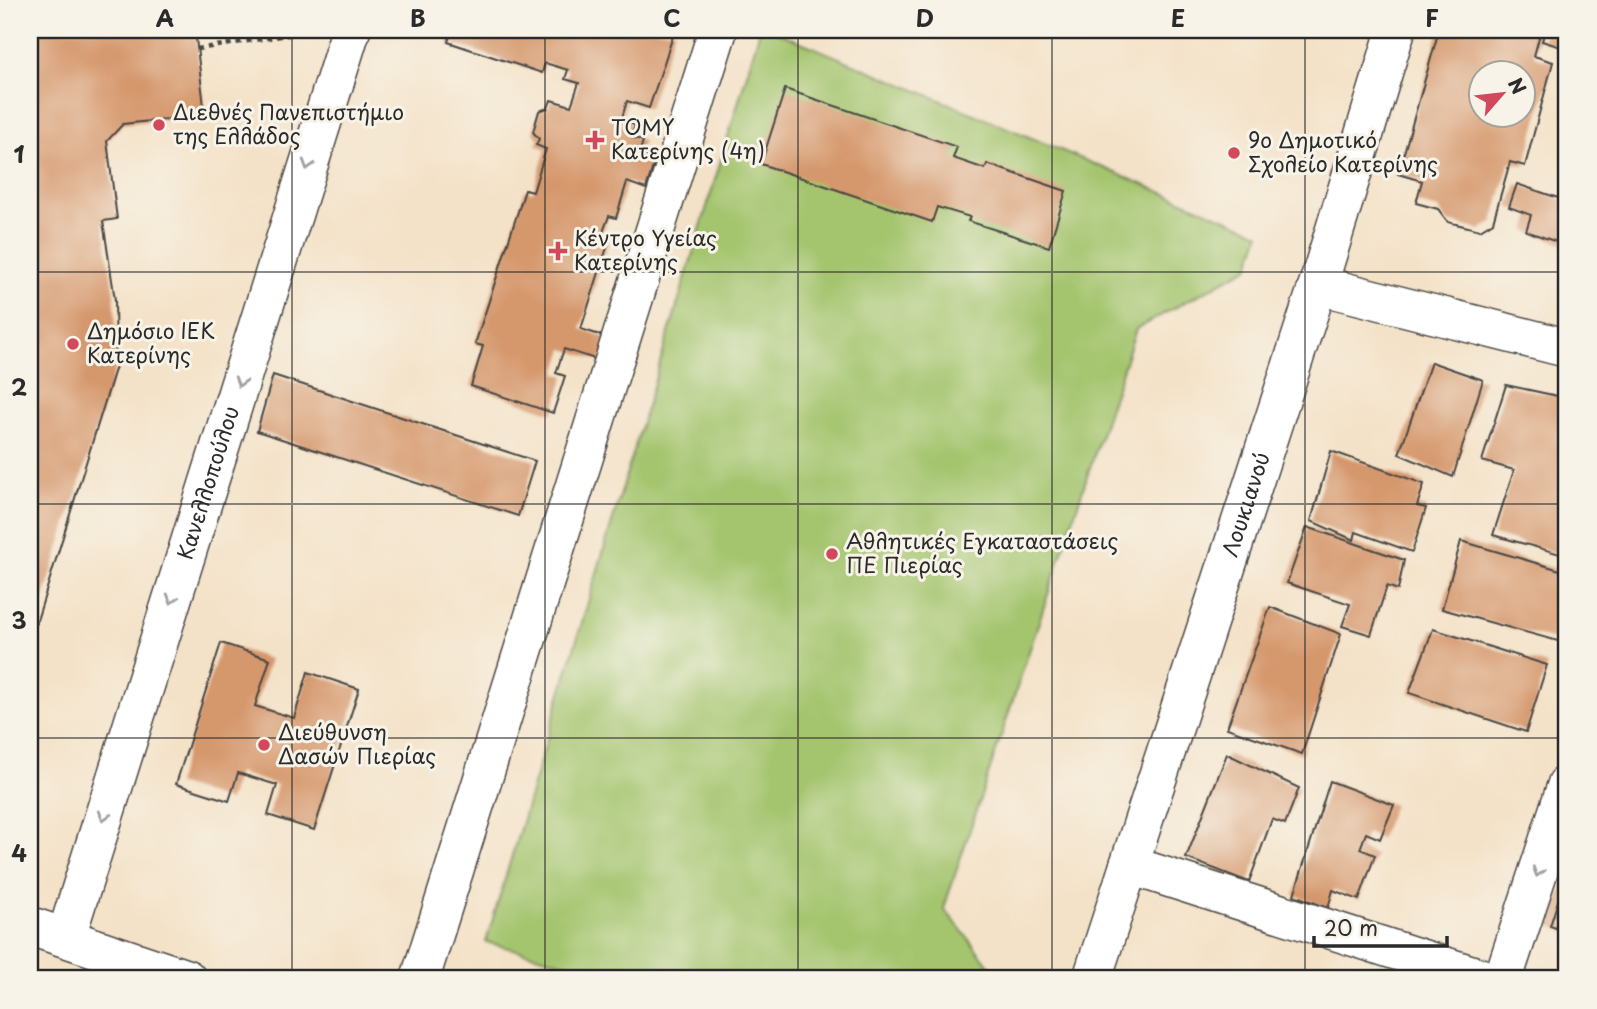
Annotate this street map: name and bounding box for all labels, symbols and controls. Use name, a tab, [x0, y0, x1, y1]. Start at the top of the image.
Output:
text: A	[156, 0, 174, 35]
text: B	[410, 0, 426, 35]
text: C	[663, 0, 681, 35]
text: D	[916, 0, 934, 35]
text: E	[1171, 0, 1185, 35]
text: F	[1425, 0, 1439, 35]
north arrow	[1468, 60, 1538, 130]
text: N	[1502, 72, 1534, 99]
place label: Διεθνές Πανεπιστήμιο της Ελλάδος	[173, 95, 404, 151]
place label: ΤΟΜΥ Κατερίνης (4η)	[611, 110, 765, 166]
marker: Διεθνές Πανεπιστήμιο της Ελλάδος	[151, 117, 167, 133]
place label: 9ο Δημοτικό Σχολείο Κατερίνης	[1248, 123, 1438, 179]
marker: ΤΟΜΥ Κατερίνης (4η)	[585, 130, 605, 150]
text: 1	[14, 136, 25, 171]
marker: 9ο Δημοτικό Σχολείο Κατερίνης	[1226, 145, 1242, 161]
one-way arrow	[302, 158, 316, 170]
place label: Κέντρο Υγείας Κατερίνης	[574, 221, 717, 277]
marker: Κέντρο Υγείας Κατερίνης	[548, 241, 568, 261]
place label: Δημόσιο ΙΕΚ Κατερίνης	[87, 314, 215, 370]
marker: Δημόσιο ΙΕΚ Κατερίνης	[65, 336, 81, 352]
text: 2	[11, 369, 27, 404]
one-way arrow	[234, 375, 248, 388]
street label: Κανελλοπούλου	[168, 402, 246, 563]
street label: Λουκιανού	[1213, 448, 1277, 560]
place label: Αθλητικές Εγκαταστάσεις ΠΕ Πιερίας	[846, 524, 1118, 580]
marker: Αθλητικές Εγκαταστάσεις ΠΕ Πιερίας	[824, 546, 840, 562]
one-way arrow	[166, 592, 180, 605]
text: 3	[11, 602, 27, 637]
place label: Διεύθυνση Δασών Πιερίας	[278, 715, 436, 771]
marker: Διεύθυνση Δασών Πιερίας	[256, 737, 272, 753]
one-way arrow	[98, 809, 112, 822]
text: 4	[11, 835, 27, 870]
one-way arrow	[1532, 865, 1546, 877]
scale bar	[1314, 904, 1446, 948]
text: 20 m	[1324, 911, 1378, 943]

